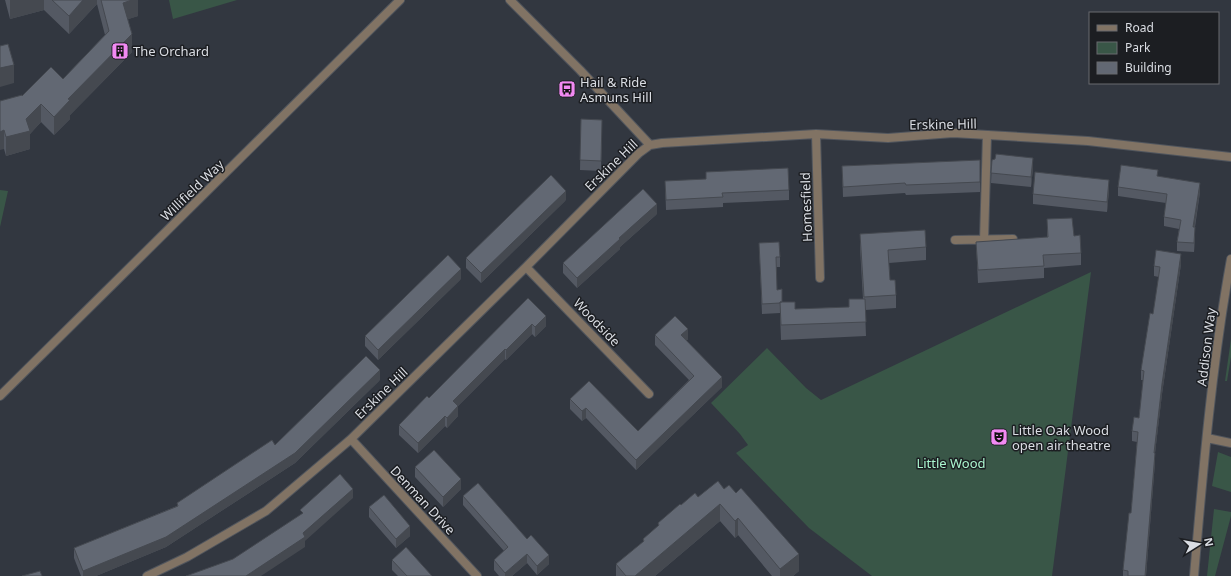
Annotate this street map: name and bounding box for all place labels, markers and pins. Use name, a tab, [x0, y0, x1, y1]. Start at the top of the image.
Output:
building icon: The Orchard	[110, 41, 130, 61]
place label: The Orchard	[133, 42, 209, 60]
place label: Hail & Ride Asmuns Hill	[580, 73, 652, 106]
bus stop icon: Hail & Ride Asmuns Hill	[557, 79, 577, 99]
place label: Little Oak Wood open air theatre	[1012, 421, 1111, 454]
theatre icon: Little Oak Wood open air theatre	[989, 427, 1009, 447]

